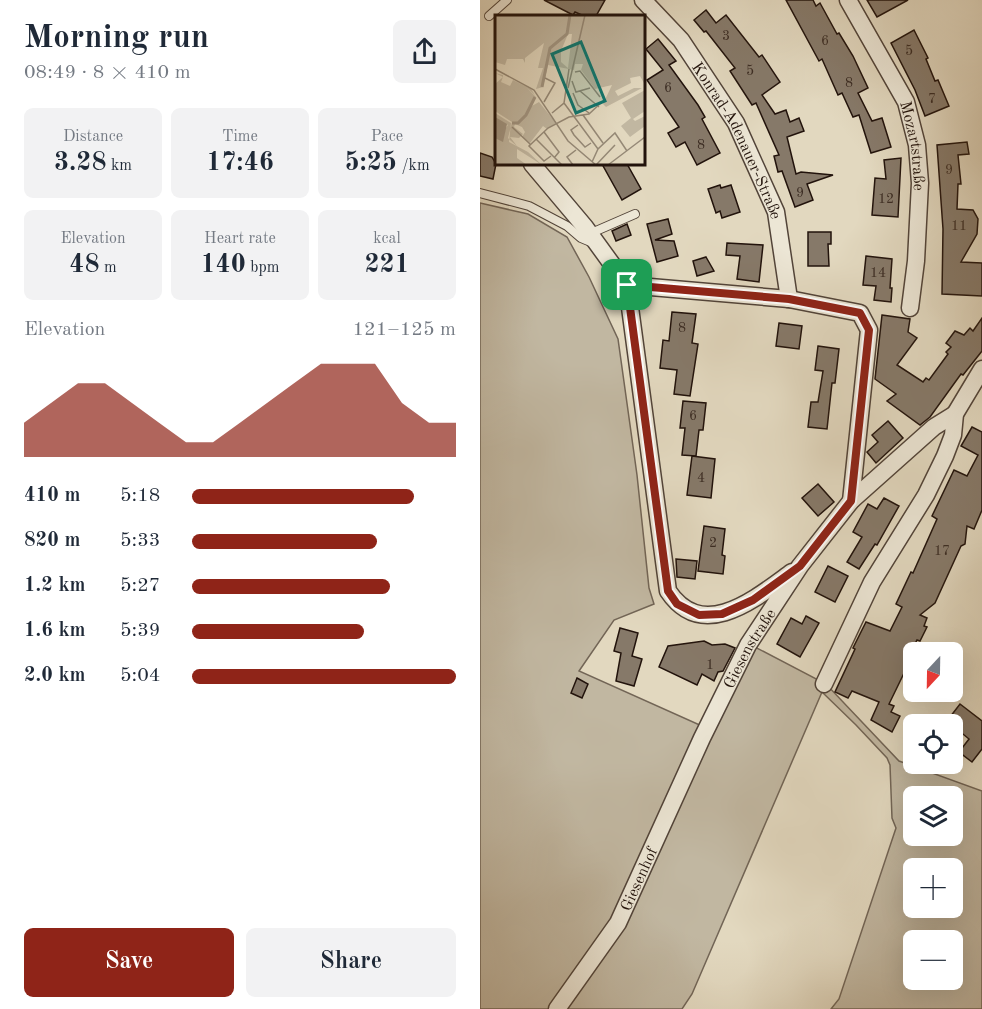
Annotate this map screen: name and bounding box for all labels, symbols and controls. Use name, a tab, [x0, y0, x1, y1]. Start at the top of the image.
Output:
inset map	[495, 15, 645, 165]
button: share	[393, 20, 456, 83]
text: Morning run	[24, 22, 209, 55]
house number: 3	[722, 29, 730, 43]
house number: 6	[821, 34, 829, 48]
house number: 5	[905, 44, 913, 58]
street label: Konrad-Adenauer-Straße	[688, 60, 783, 220]
text: 08:49 · 8 × 410 m	[24, 63, 191, 83]
house number: 5	[746, 64, 754, 78]
house number: 8	[845, 76, 853, 90]
house number: 6	[664, 81, 672, 95]
house number: 7	[928, 92, 936, 106]
street label: Mozartstraße	[896, 100, 926, 191]
text: Distance	[63, 129, 123, 145]
text: Time	[222, 129, 258, 145]
text: Pace	[371, 129, 403, 145]
house number: 8	[697, 138, 705, 152]
text: 3.28	[54, 150, 107, 176]
text: 17:46	[206, 150, 274, 176]
text: 5:25	[344, 150, 397, 176]
text: km	[107, 158, 132, 174]
text: /km	[397, 158, 430, 174]
house number: 9	[945, 163, 953, 177]
house number: 9	[796, 186, 804, 200]
house number: 12	[878, 192, 894, 206]
house number: 11	[951, 219, 967, 233]
text: Elevation	[60, 231, 126, 247]
text: Heart rate	[204, 231, 276, 247]
text: kcal	[373, 231, 401, 247]
text: 48	[69, 252, 99, 278]
text: 140	[201, 252, 246, 278]
text: 221	[364, 252, 410, 278]
pin	[601, 259, 652, 310]
text: m	[99, 260, 117, 276]
text: bpm	[246, 260, 279, 276]
house number: 14	[870, 266, 886, 280]
icon: arrive	[610, 268, 643, 301]
text: Elevation	[24, 320, 105, 340]
text: 121–125 m	[353, 320, 456, 340]
house number: 8	[678, 321, 686, 335]
house number: 6	[689, 409, 697, 423]
house number: 4	[697, 471, 705, 485]
text: 410 m	[24, 486, 80, 506]
text: 5:18	[120, 486, 160, 506]
text: 820 m	[24, 531, 80, 551]
text: 5:33	[120, 531, 160, 551]
house number: 2	[709, 536, 717, 550]
house number: 17	[934, 544, 950, 558]
text: 1.2 km	[24, 576, 86, 596]
text: 5:27	[120, 576, 160, 596]
street label: Giesenstraße	[722, 606, 780, 691]
text: 1.6 km	[24, 621, 86, 641]
text: 5:39	[120, 621, 160, 641]
north arrow	[903, 642, 963, 702]
map controls	[903, 642, 963, 990]
house number: 1	[706, 658, 714, 672]
text: 2.0 km	[24, 666, 86, 686]
text: 5:04	[120, 666, 160, 686]
button: locate	[903, 714, 963, 774]
button: layers	[903, 786, 963, 846]
street label: Giesenhof	[619, 845, 662, 914]
button: +	[903, 858, 963, 918]
button: Save	[24, 928, 234, 997]
button: Share	[246, 928, 456, 997]
button: −	[903, 930, 963, 990]

